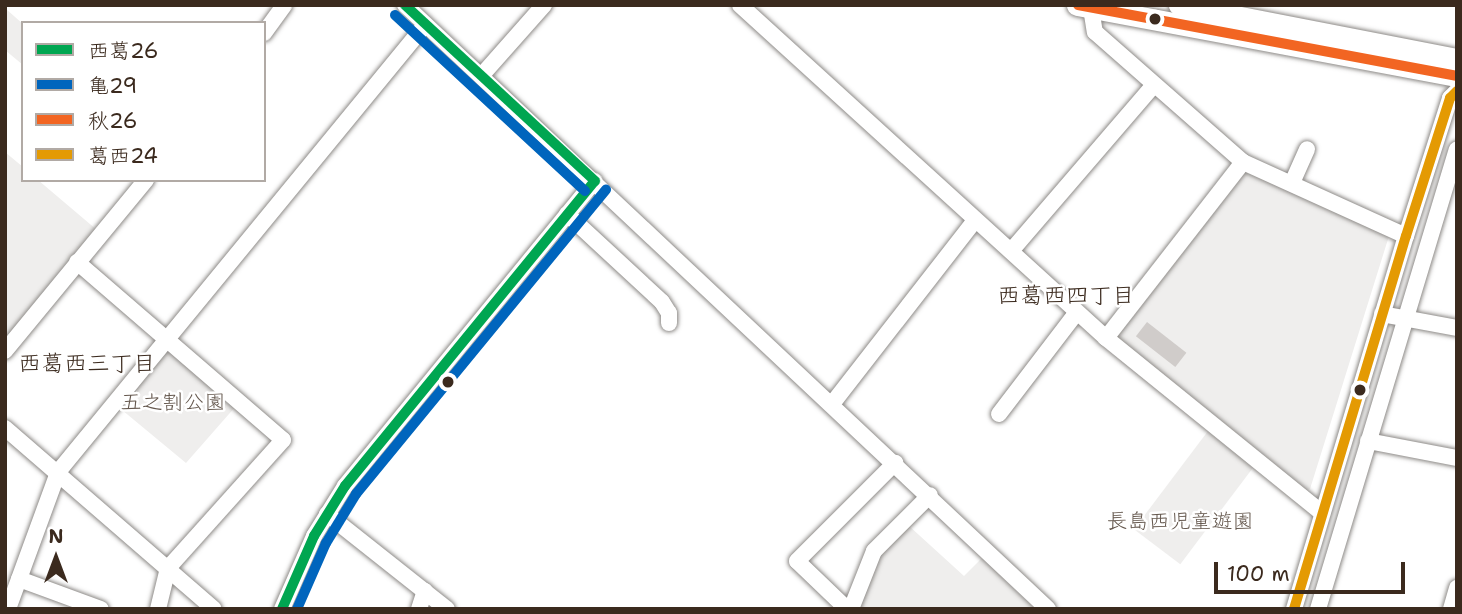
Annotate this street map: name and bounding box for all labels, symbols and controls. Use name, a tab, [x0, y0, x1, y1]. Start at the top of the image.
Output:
unlabelled marker	[1148, 12, 1162, 26]
legend	[21, 21, 266, 182]
text: 西葛26	[88, 37, 158, 65]
text: 亀29	[88, 72, 137, 100]
text: 秋26	[88, 107, 137, 135]
text: 葛西24	[88, 142, 158, 170]
district label: 西葛西四丁目	[997, 281, 1135, 309]
district label: 西葛西三丁目	[18, 349, 156, 377]
unlabelled marker	[441, 375, 455, 389]
unlabelled marker	[1353, 383, 1367, 397]
park label: 五之割公園	[121, 389, 225, 415]
park label: 長島西児童遊園	[1107, 508, 1253, 534]
north arrow	[21, 523, 91, 593]
text: N	[48, 524, 64, 549]
scale bar	[1217, 548, 1408, 592]
text: 100 m	[1227, 560, 1290, 588]

